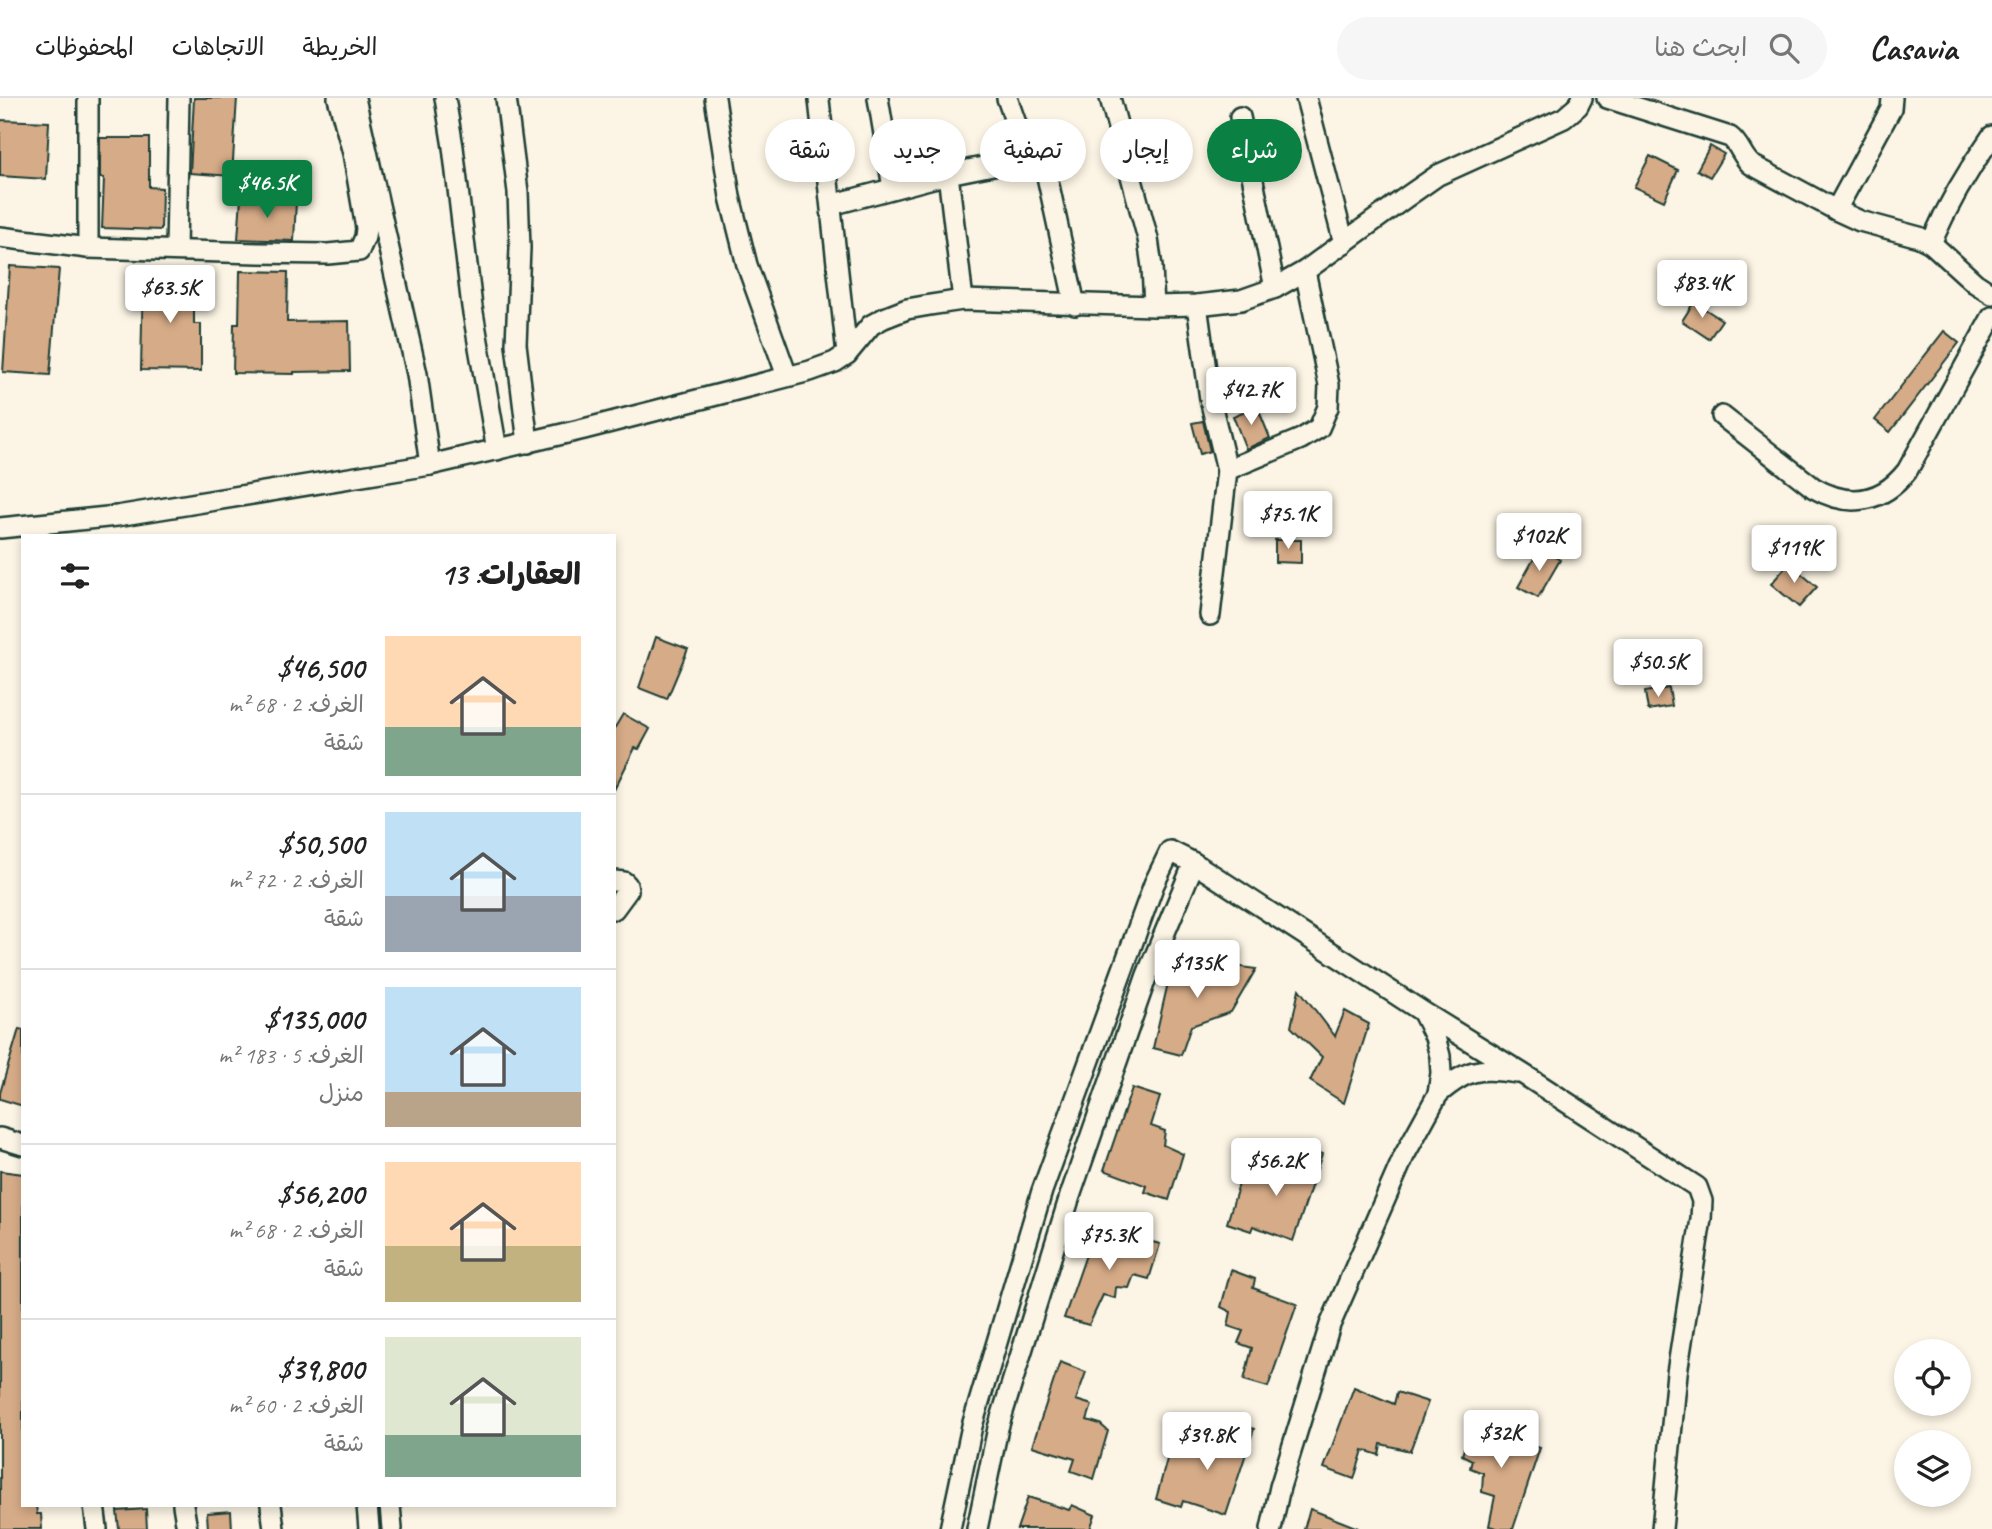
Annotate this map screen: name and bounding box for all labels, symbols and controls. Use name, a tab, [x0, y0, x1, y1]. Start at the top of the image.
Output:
search box	[1337, 17, 1827, 80]
text: Casavia	[1869, 27, 1957, 69]
icon: search	[1765, 29, 1803, 67]
text: ابحث هنا	[1654, 31, 1747, 64]
text: المحفوظات	[35, 32, 134, 62]
text: الاتجاهات	[172, 32, 265, 62]
text: الخريطة	[303, 32, 377, 62]
chip: شقة	[765, 119, 855, 182]
chip: جديد	[869, 119, 966, 182]
chip: تصفية	[980, 119, 1086, 182]
chip: إيجار	[1100, 119, 1193, 182]
chip: شراء	[1207, 119, 1302, 182]
pin: $46.5K	[210, 160, 324, 220]
text: $46.5K	[238, 168, 296, 197]
pin: $83.4K	[1645, 260, 1759, 320]
pin: $63.5K	[113, 266, 227, 325]
text: $83.4K	[1673, 268, 1731, 297]
text: $63.5K	[141, 273, 199, 302]
pin: $42.7K	[1194, 368, 1308, 427]
text: $42.7K	[1222, 375, 1280, 404]
pin: $75.1K	[1231, 491, 1345, 551]
text: $75.1K	[1259, 499, 1317, 528]
pin: $102K	[1490, 514, 1588, 573]
text: $102K	[1512, 521, 1566, 550]
pin: $119K	[1745, 526, 1843, 585]
text: $119K	[1768, 533, 1820, 562]
text: العقارات: 13	[440, 555, 581, 593]
icon: filters	[56, 557, 94, 595]
pin: $50.5K	[1601, 640, 1715, 699]
text: $50.5K	[1630, 647, 1686, 676]
text: $46,500	[277, 649, 364, 687]
icon: home	[441, 664, 525, 748]
text: الغرف: 2 · 68 m²	[229, 690, 364, 719]
text: شقة	[324, 728, 364, 757]
text: $50,500	[278, 825, 364, 863]
icon: home	[441, 840, 525, 924]
text: الغرف: 2 · 72 m²	[229, 866, 364, 895]
text: شقة	[324, 904, 364, 933]
pin: $135K	[1148, 940, 1246, 1000]
text: $135K	[1171, 948, 1223, 977]
text: $135,000	[264, 1000, 364, 1038]
icon: home	[441, 1015, 525, 1099]
text: الغرف: 5 · 183 m²	[218, 1041, 364, 1070]
text: منزل	[319, 1079, 364, 1108]
pin: $56.2K	[1219, 1138, 1333, 1198]
text: $56.2K	[1247, 1146, 1305, 1175]
text: $56,200	[277, 1175, 364, 1213]
icon: home	[441, 1190, 525, 1274]
pin: $75.3K	[1052, 1212, 1166, 1272]
text: الغرف: 2 · 68 m²	[229, 1216, 364, 1245]
text: $75.3K	[1080, 1220, 1138, 1249]
text: شقة	[324, 1254, 364, 1283]
map controls	[1894, 1339, 1971, 1507]
button: locate	[1894, 1339, 1971, 1416]
text: $39,800	[277, 1350, 364, 1388]
icon: home	[441, 1365, 525, 1449]
text: الغرف: 2 · 60 m²	[229, 1391, 364, 1420]
pin: $32K	[1460, 1410, 1542, 1470]
pin: $39.8K	[1150, 1412, 1264, 1472]
text: $32K	[1480, 1418, 1522, 1447]
text: $39.8K	[1178, 1420, 1236, 1449]
text: شقة	[324, 1429, 364, 1458]
button: layers	[1894, 1430, 1971, 1507]

